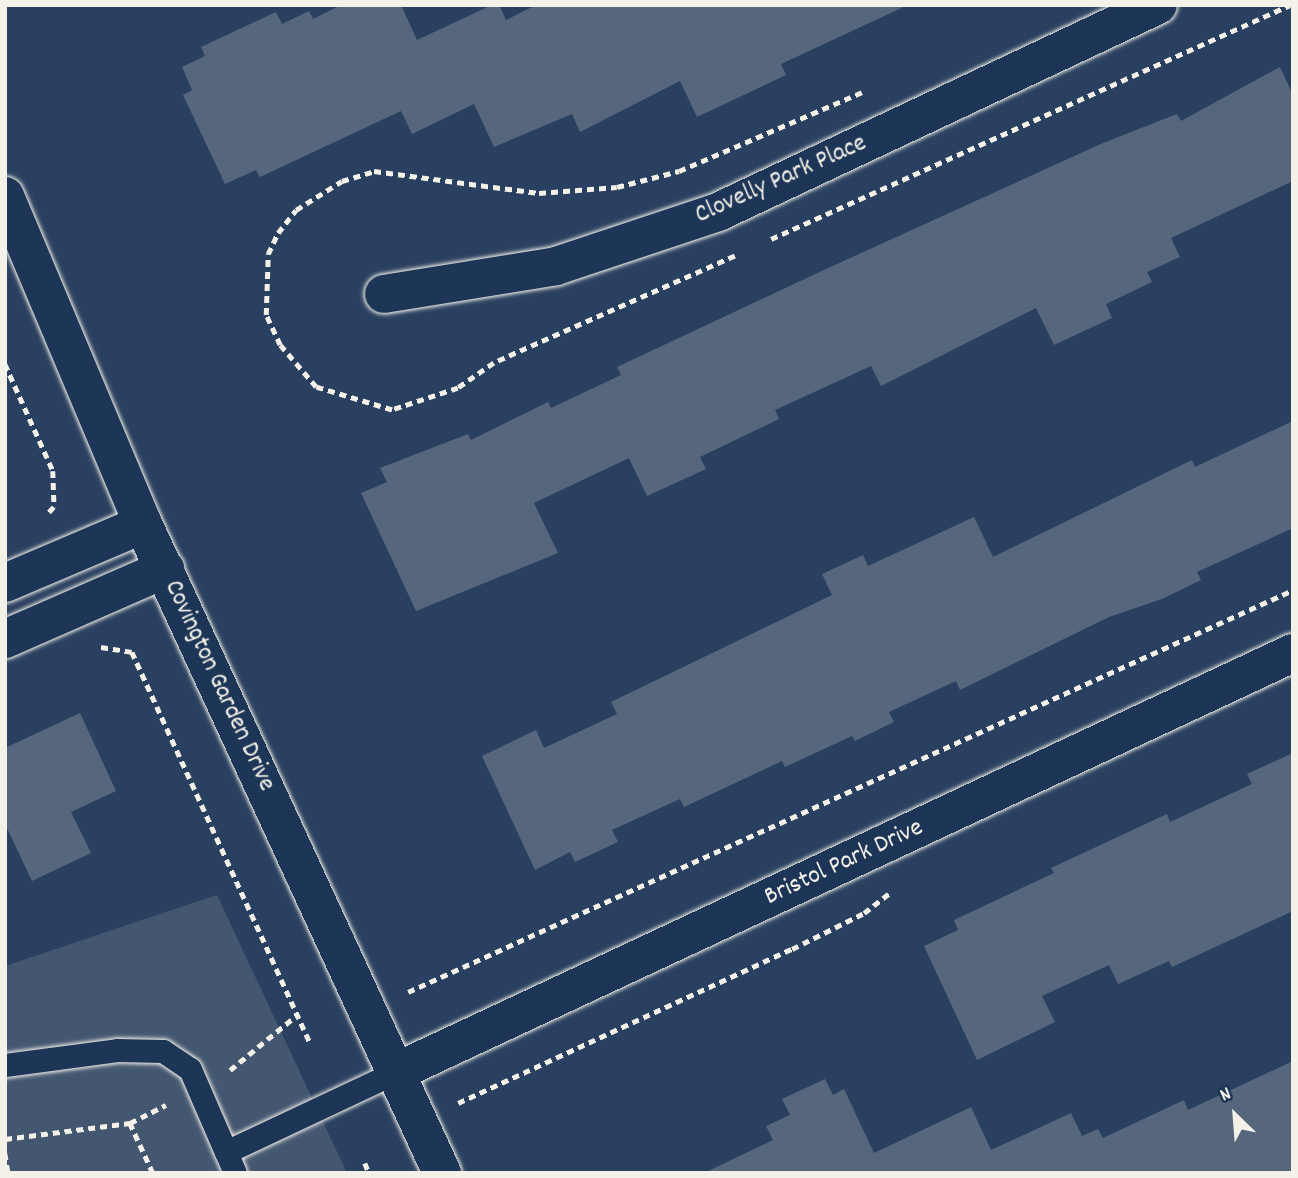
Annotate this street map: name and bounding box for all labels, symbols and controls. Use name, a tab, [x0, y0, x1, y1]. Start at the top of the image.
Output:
street label: Clovelly Park Place	[691, 128, 871, 232]
street label: Covington Garden Drive	[156, 576, 282, 796]
street label: Bristol Park Drive	[760, 813, 928, 913]
north arrow	[1200, 1080, 1270, 1150]
text: N	[1216, 1081, 1236, 1110]

